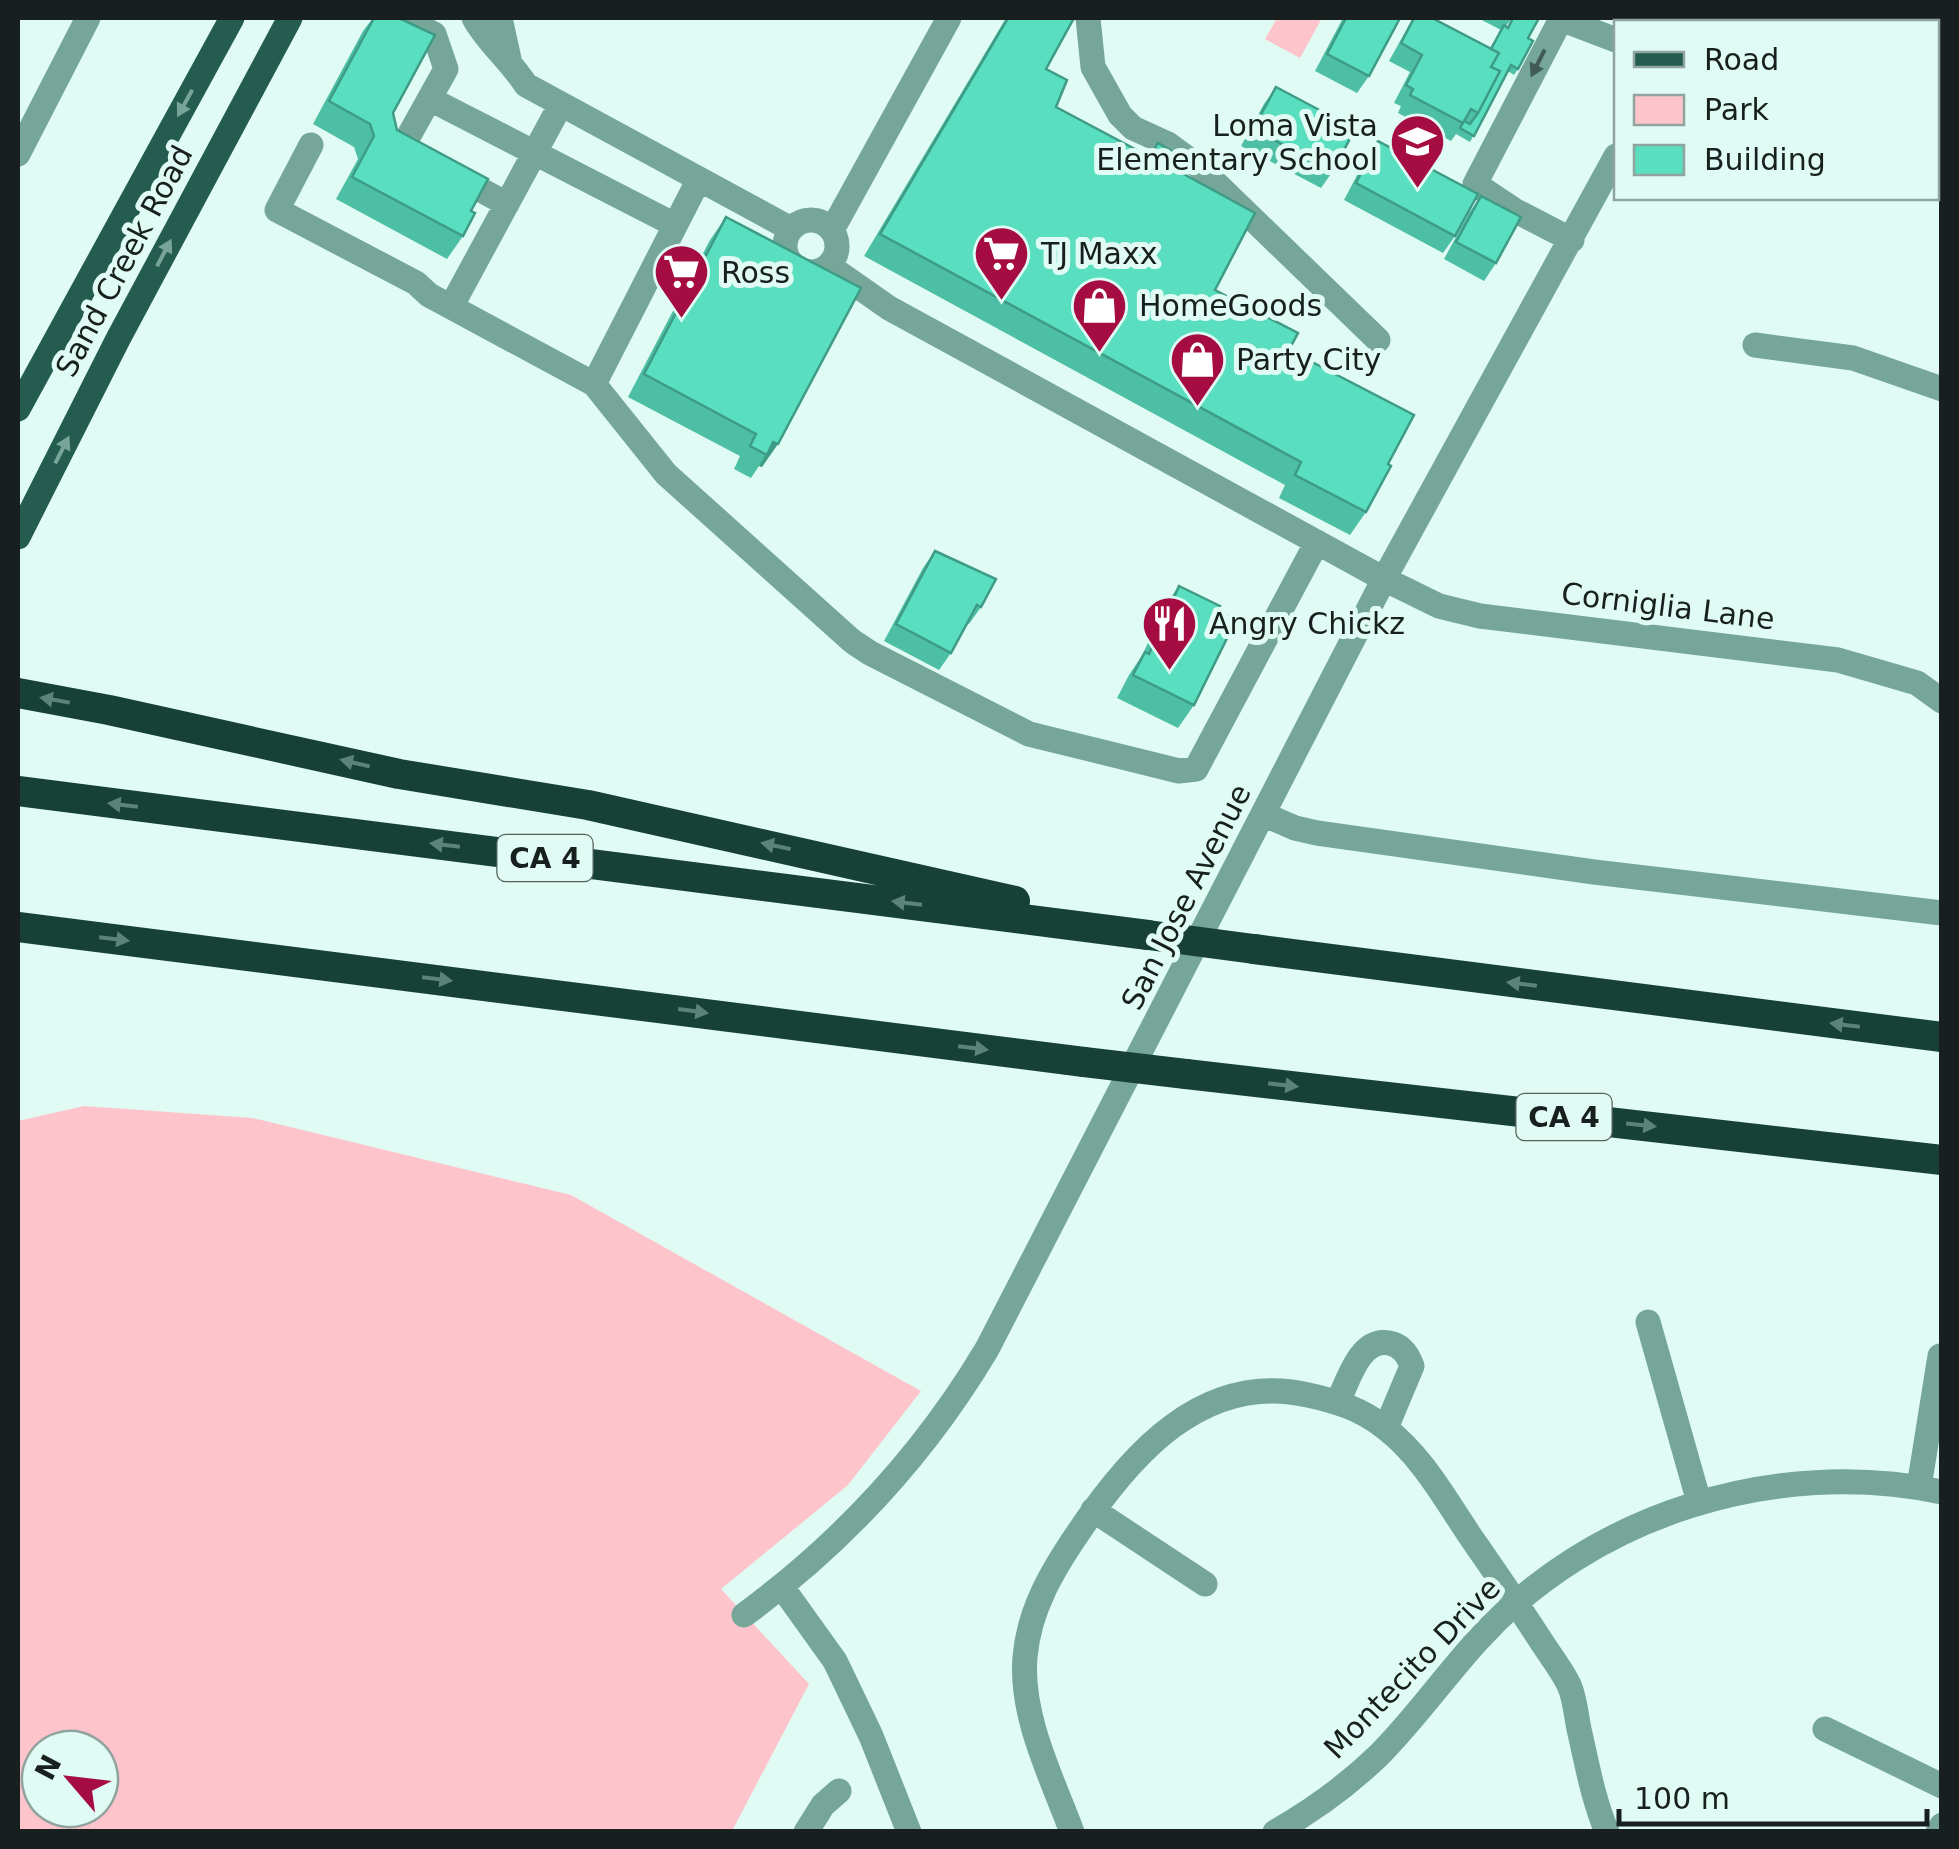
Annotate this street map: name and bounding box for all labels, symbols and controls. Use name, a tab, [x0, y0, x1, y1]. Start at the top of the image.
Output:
legend	[1614, 20, 1939, 200]
text: Road	[1704, 42, 1779, 77]
one-way arrow	[1530, 49, 1547, 78]
one-way arrow	[177, 89, 195, 117]
text: Park	[1704, 92, 1769, 127]
place label: Loma Vista Elementary School	[1096, 108, 1378, 177]
school or university icon: Loma Vista Elementary School	[1387, 112, 1447, 191]
street label: Sand Creek Road	[48, 139, 200, 383]
text: Building	[1704, 142, 1826, 177]
supermarket icon: TJ Maxx	[972, 223, 1032, 302]
place label: TJ Maxx	[1040, 236, 1157, 271]
one-way arrow	[155, 239, 172, 267]
supermarket icon: Ross	[652, 242, 712, 321]
place label: Ross	[721, 255, 790, 290]
shop icon: HomeGoods	[1070, 275, 1130, 354]
place label: HomeGoods	[1139, 288, 1322, 323]
shop icon: Party City	[1167, 329, 1227, 408]
place label: Party City	[1236, 342, 1381, 377]
one-way arrow	[53, 436, 70, 465]
street label: Corniglia Lane	[1559, 576, 1777, 636]
restaurant icon: Angry Chickz	[1140, 593, 1200, 672]
place label: Angry Chickz	[1209, 606, 1405, 641]
one-way arrow	[39, 692, 70, 707]
one-way arrow	[339, 755, 370, 770]
street label: San Jose Avenue	[1114, 778, 1258, 1016]
one-way arrow	[107, 796, 138, 812]
road number: CA 4	[498, 835, 592, 881]
one-way arrow	[429, 837, 461, 853]
one-way arrow	[760, 838, 791, 854]
one-way arrow	[890, 895, 922, 911]
one-way arrow	[99, 931, 131, 947]
one-way arrow	[421, 971, 453, 987]
one-way arrow	[1506, 975, 1538, 991]
one-way arrow	[677, 1004, 709, 1020]
one-way arrow	[1828, 1016, 1860, 1032]
one-way arrow	[958, 1040, 989, 1056]
one-way arrow	[1268, 1077, 1300, 1093]
road number: CA 4	[1516, 1094, 1612, 1140]
one-way arrow	[1626, 1117, 1657, 1133]
street label: Montecito Drive	[1317, 1570, 1507, 1766]
north arrow	[20, 1729, 120, 1829]
text: N	[28, 1749, 68, 1786]
scale bar	[1619, 1764, 1926, 1826]
text: 100 m	[1634, 1781, 1730, 1816]

